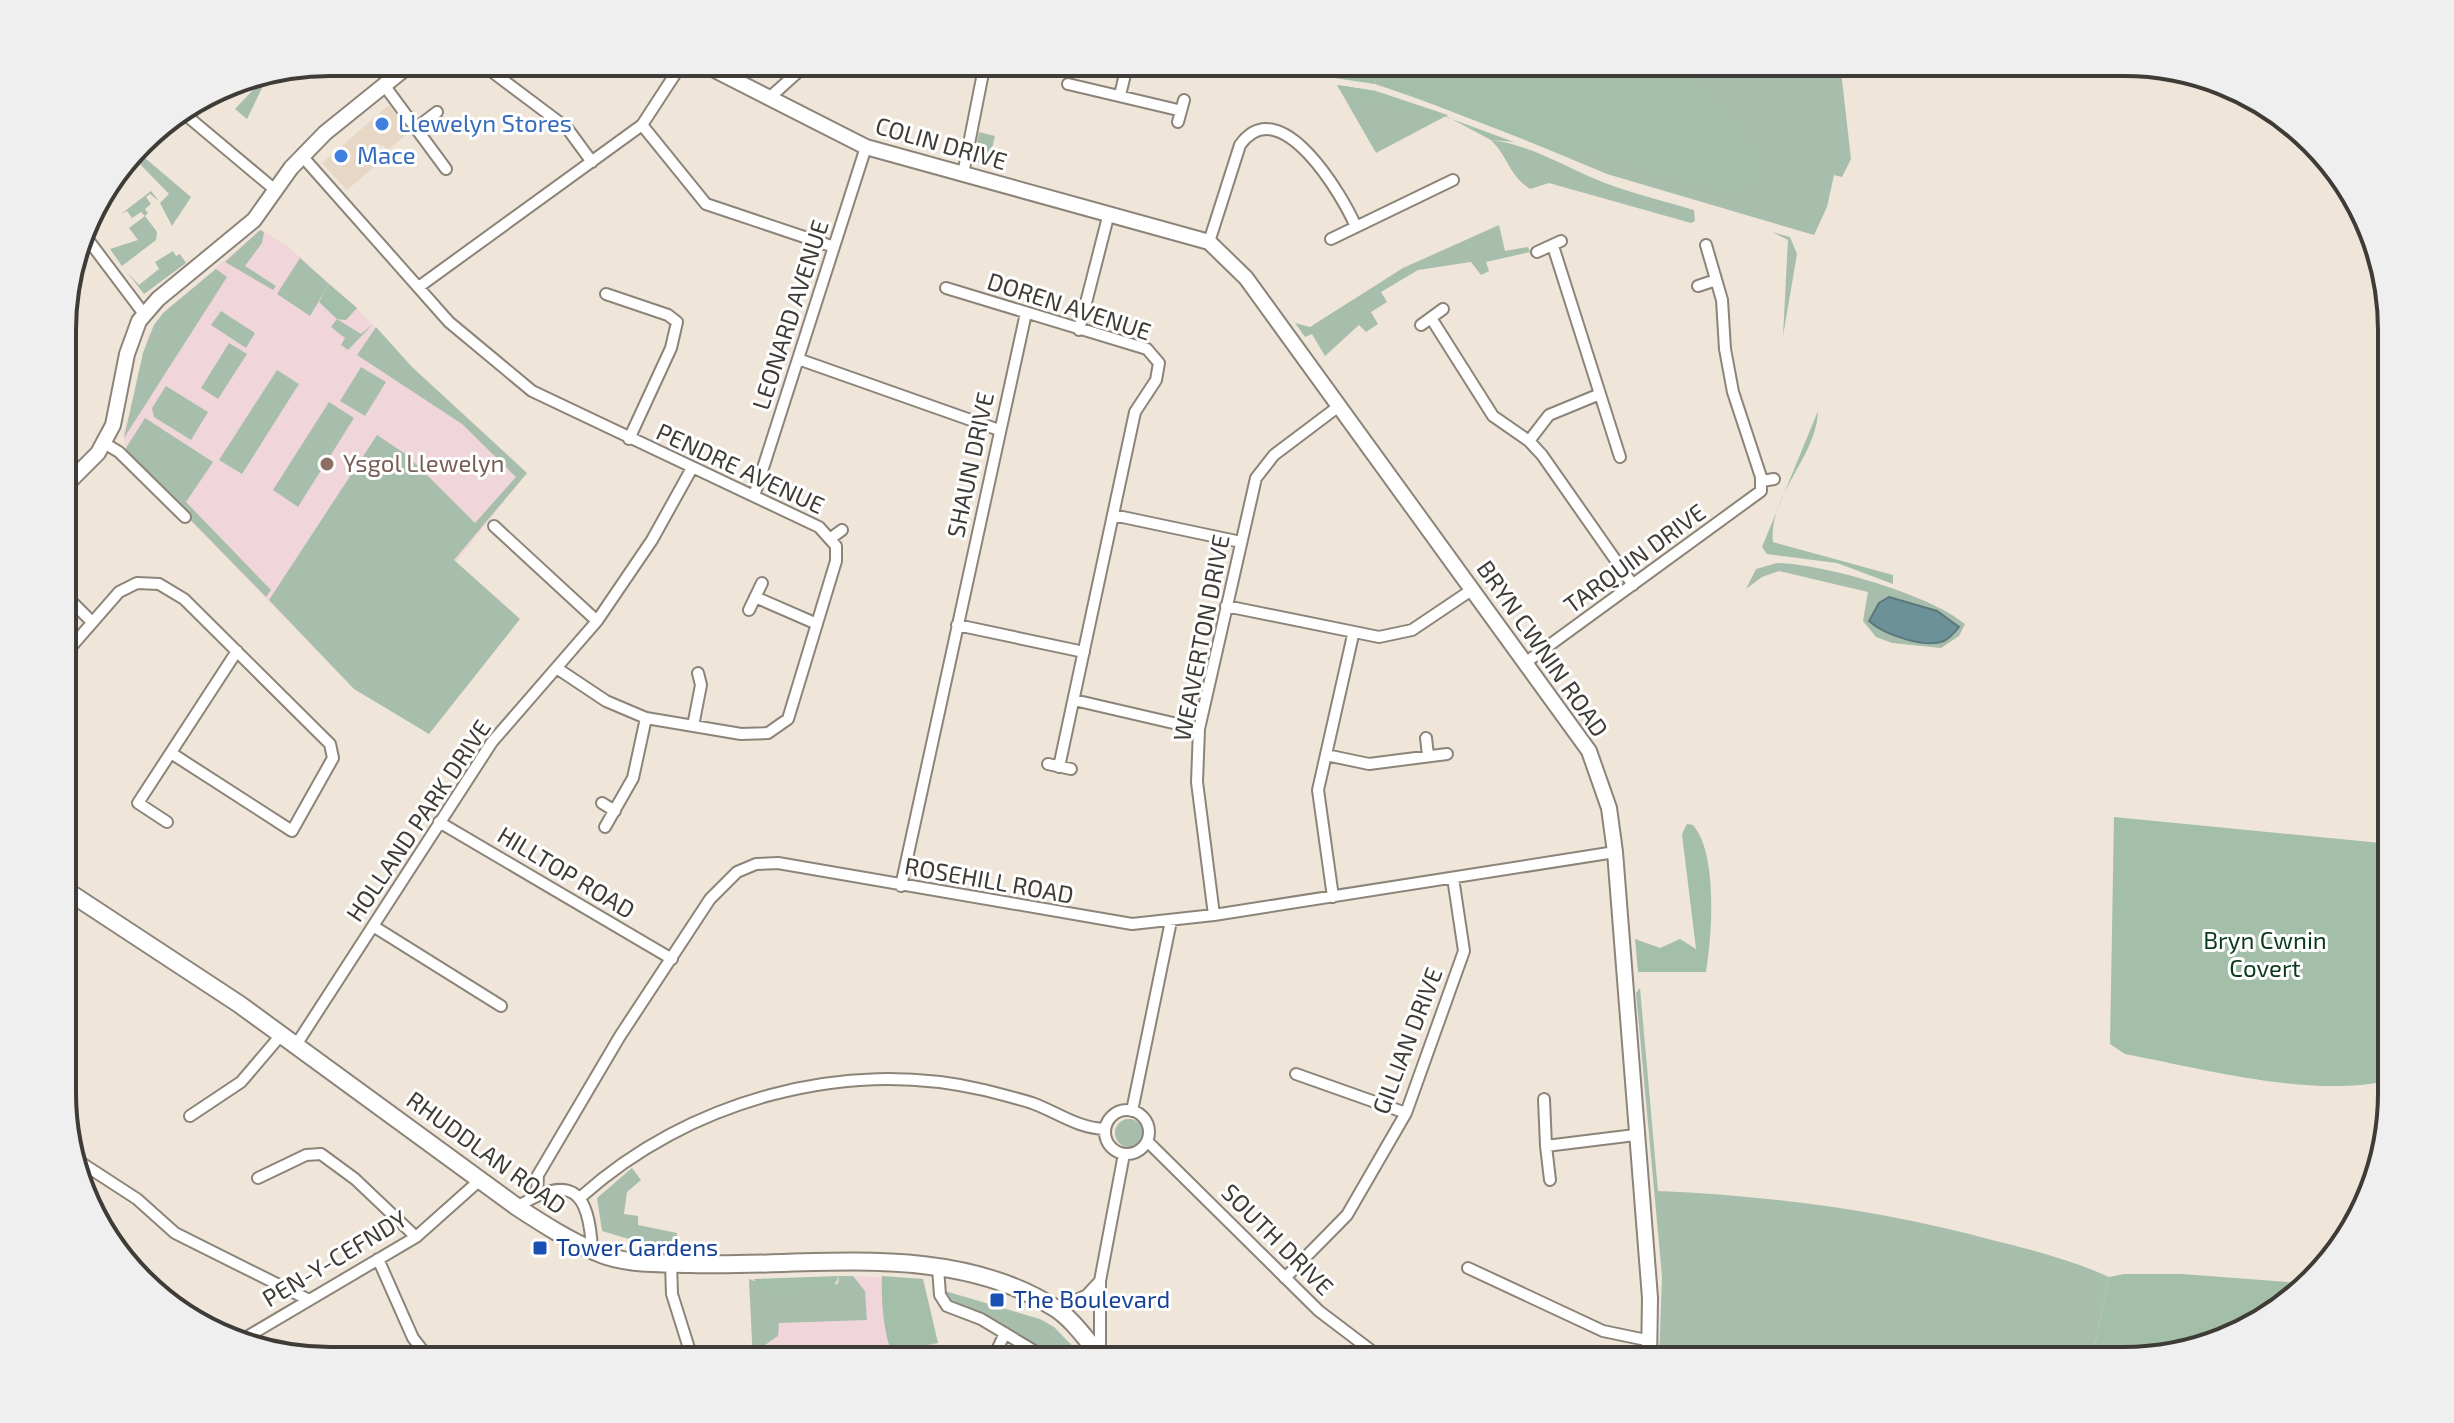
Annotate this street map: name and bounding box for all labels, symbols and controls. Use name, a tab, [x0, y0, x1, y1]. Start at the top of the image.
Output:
place label: Llewelyn Stores	[398, 108, 572, 137]
street label: COLIN DRIVE	[872, 110, 1011, 175]
marker: Llewelyn Stores	[373, 115, 391, 133]
place label: Mace	[357, 140, 416, 169]
marker: Mace	[332, 147, 350, 165]
street label: LEONARD AVENUE	[745, 216, 834, 413]
street label: DOREN AVENUE	[984, 265, 1155, 346]
street label: SHAUN DRIVE	[940, 389, 999, 540]
street label: PENDRE AVENUE	[652, 416, 829, 519]
place label: Ysgol Llewelyn	[343, 448, 505, 477]
marker: Ysgol Llewelyn	[318, 455, 336, 473]
street label: TARQUIN DRIVE	[1558, 497, 1711, 619]
street label: WEAVERTON DRIVE	[1166, 532, 1235, 744]
street label: BRYN CWNIN ROAD	[1471, 554, 1615, 742]
street label: HOLLAND PARK DRIVE	[339, 714, 496, 927]
street label: HILLTOP ROAD	[493, 819, 641, 924]
street label: ROSEHILL ROAD	[902, 850, 1076, 909]
park label: Bryn Cwnin Covert	[2203, 925, 2327, 982]
street label: GILLIAN DRIVE	[1365, 963, 1448, 1118]
street label: RHUDDLAN ROAD	[402, 1084, 572, 1219]
street label: SOUTH DRIVE	[1216, 1177, 1340, 1301]
street label: PEN-Y-CEFNDY	[257, 1203, 412, 1312]
place label: Tower Gardens	[556, 1232, 718, 1261]
marker: Tower Gardens	[531, 1239, 549, 1257]
place label: The Boulevard	[1013, 1284, 1170, 1313]
marker: The Boulevard	[988, 1291, 1006, 1309]

